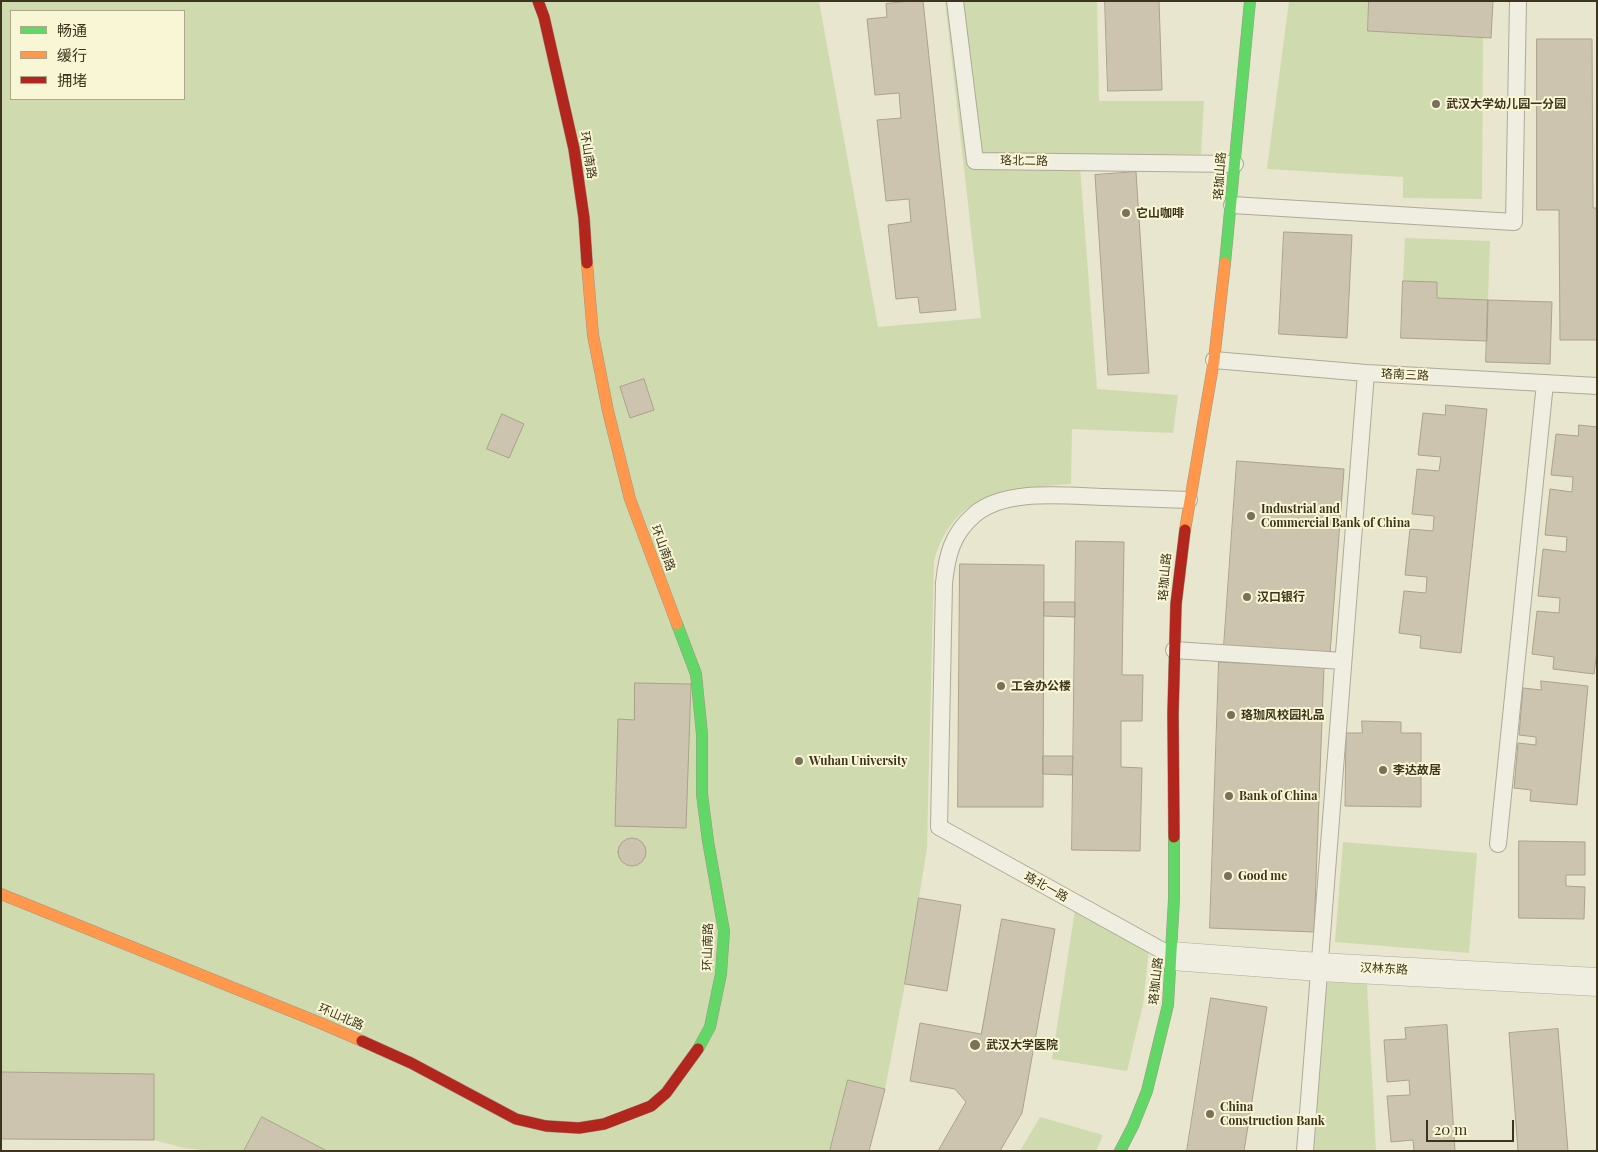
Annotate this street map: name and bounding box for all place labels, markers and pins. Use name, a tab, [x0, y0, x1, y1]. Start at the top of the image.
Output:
place label: 武汉大学幼儿园一分园	[1446, 97, 1566, 111]
marker: 武汉大学幼儿园一分园	[1430, 98, 1442, 110]
place label: 它山咖啡	[1136, 206, 1184, 220]
marker: 它山咖啡	[1120, 207, 1132, 219]
place label: Industrial and Commercial Bank of China	[1261, 502, 1410, 530]
marker: Industrial and Commercial Bank of China	[1245, 510, 1257, 522]
place label: 汉口银行	[1257, 590, 1305, 604]
marker: 汉口银行	[1241, 591, 1253, 603]
place label: 工会办公楼	[1011, 679, 1071, 693]
marker: 工会办公楼	[995, 680, 1007, 692]
place label: 珞珈风校园礼品	[1241, 708, 1325, 722]
marker: 珞珈风校园礼品	[1225, 709, 1237, 721]
place label: Wuhan University	[809, 754, 908, 768]
marker: Wuhan University	[793, 755, 805, 767]
place label: 李达故居	[1393, 763, 1441, 777]
marker: 李达故居	[1377, 764, 1389, 776]
place label: Bank of China	[1239, 789, 1317, 803]
marker: Bank of China	[1223, 790, 1235, 802]
place label: Good me	[1238, 869, 1287, 883]
marker: Good me	[1222, 870, 1234, 882]
marker: 武汉大学医院	[968, 1038, 982, 1052]
place label: 武汉大学医院	[986, 1038, 1058, 1052]
place label: China Construction Bank	[1220, 1100, 1325, 1128]
marker: China Construction Bank	[1204, 1108, 1216, 1120]

